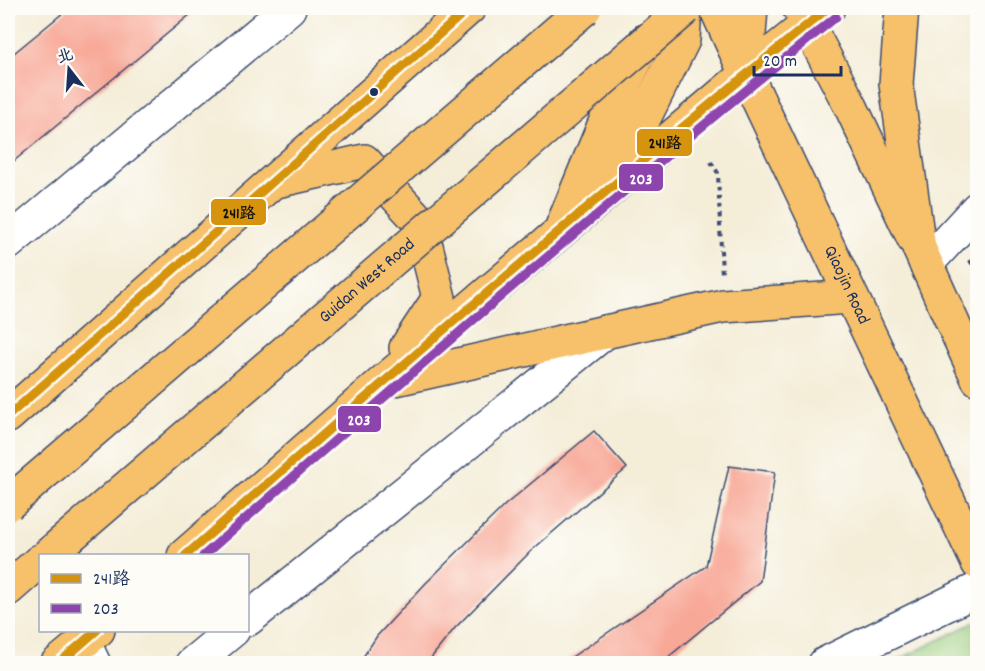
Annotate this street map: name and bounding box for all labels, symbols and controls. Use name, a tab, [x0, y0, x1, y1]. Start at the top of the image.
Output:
north arrow	[39, 39, 99, 99]
scale bar	[754, 39, 841, 77]
text: 北	[54, 44, 76, 70]
text: 20 m	[763, 50, 797, 75]
unlabelled marker	[368, 86, 380, 98]
line badge: 241路	[636, 128, 693, 157]
text: 241路	[648, 133, 682, 156]
line badge: 203	[618, 163, 664, 192]
text: 203	[630, 169, 652, 192]
line badge: 241路	[210, 198, 267, 226]
text: 241路	[222, 203, 256, 226]
street label: Guidan West Road	[314, 233, 421, 330]
street label: Qiaojin Road	[817, 242, 876, 329]
line badge: 203	[337, 405, 382, 433]
text: 203	[348, 410, 370, 433]
legend	[39, 554, 249, 632]
text: 241路	[93, 568, 130, 593]
text: 203	[93, 598, 119, 623]

